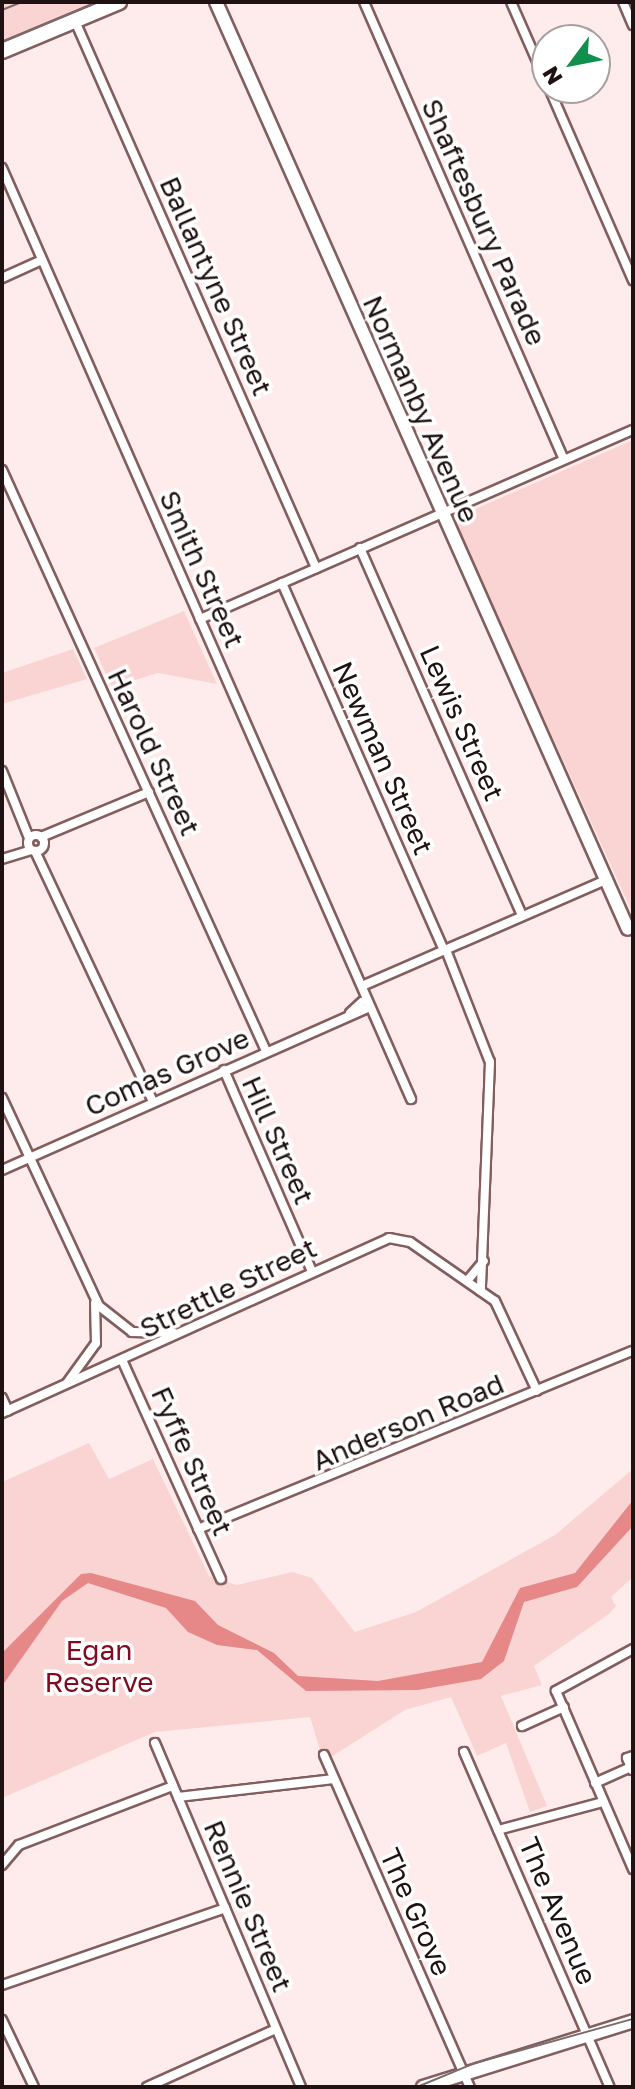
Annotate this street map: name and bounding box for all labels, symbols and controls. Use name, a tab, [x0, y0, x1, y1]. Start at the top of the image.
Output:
north arrow	[531, 24, 611, 104]
text: N	[536, 62, 568, 90]
street label: Shaftesbury Parade	[415, 94, 553, 350]
street label: Ballantyne Street	[153, 171, 279, 401]
street label: Normanby Avenue	[356, 290, 486, 528]
street label: Smith Street	[152, 485, 252, 653]
street label: Lewis Street	[413, 640, 511, 806]
street label: Newman Street	[325, 656, 441, 860]
street label: Harold Street	[101, 663, 207, 841]
street label: Comas Grove	[80, 1021, 254, 1123]
street label: Hill Street	[235, 1071, 321, 1209]
street label: Strettle Street	[134, 1231, 322, 1345]
street label: Anderson Road	[307, 1367, 509, 1477]
street label: Fyffe Street	[144, 1381, 240, 1541]
park label: Egan Reserve	[44, 1633, 154, 1699]
street label: Rennie Street	[197, 1815, 299, 1997]
street label: The Avenue	[512, 1832, 604, 1990]
street label: The Grove	[373, 1843, 459, 1981]

